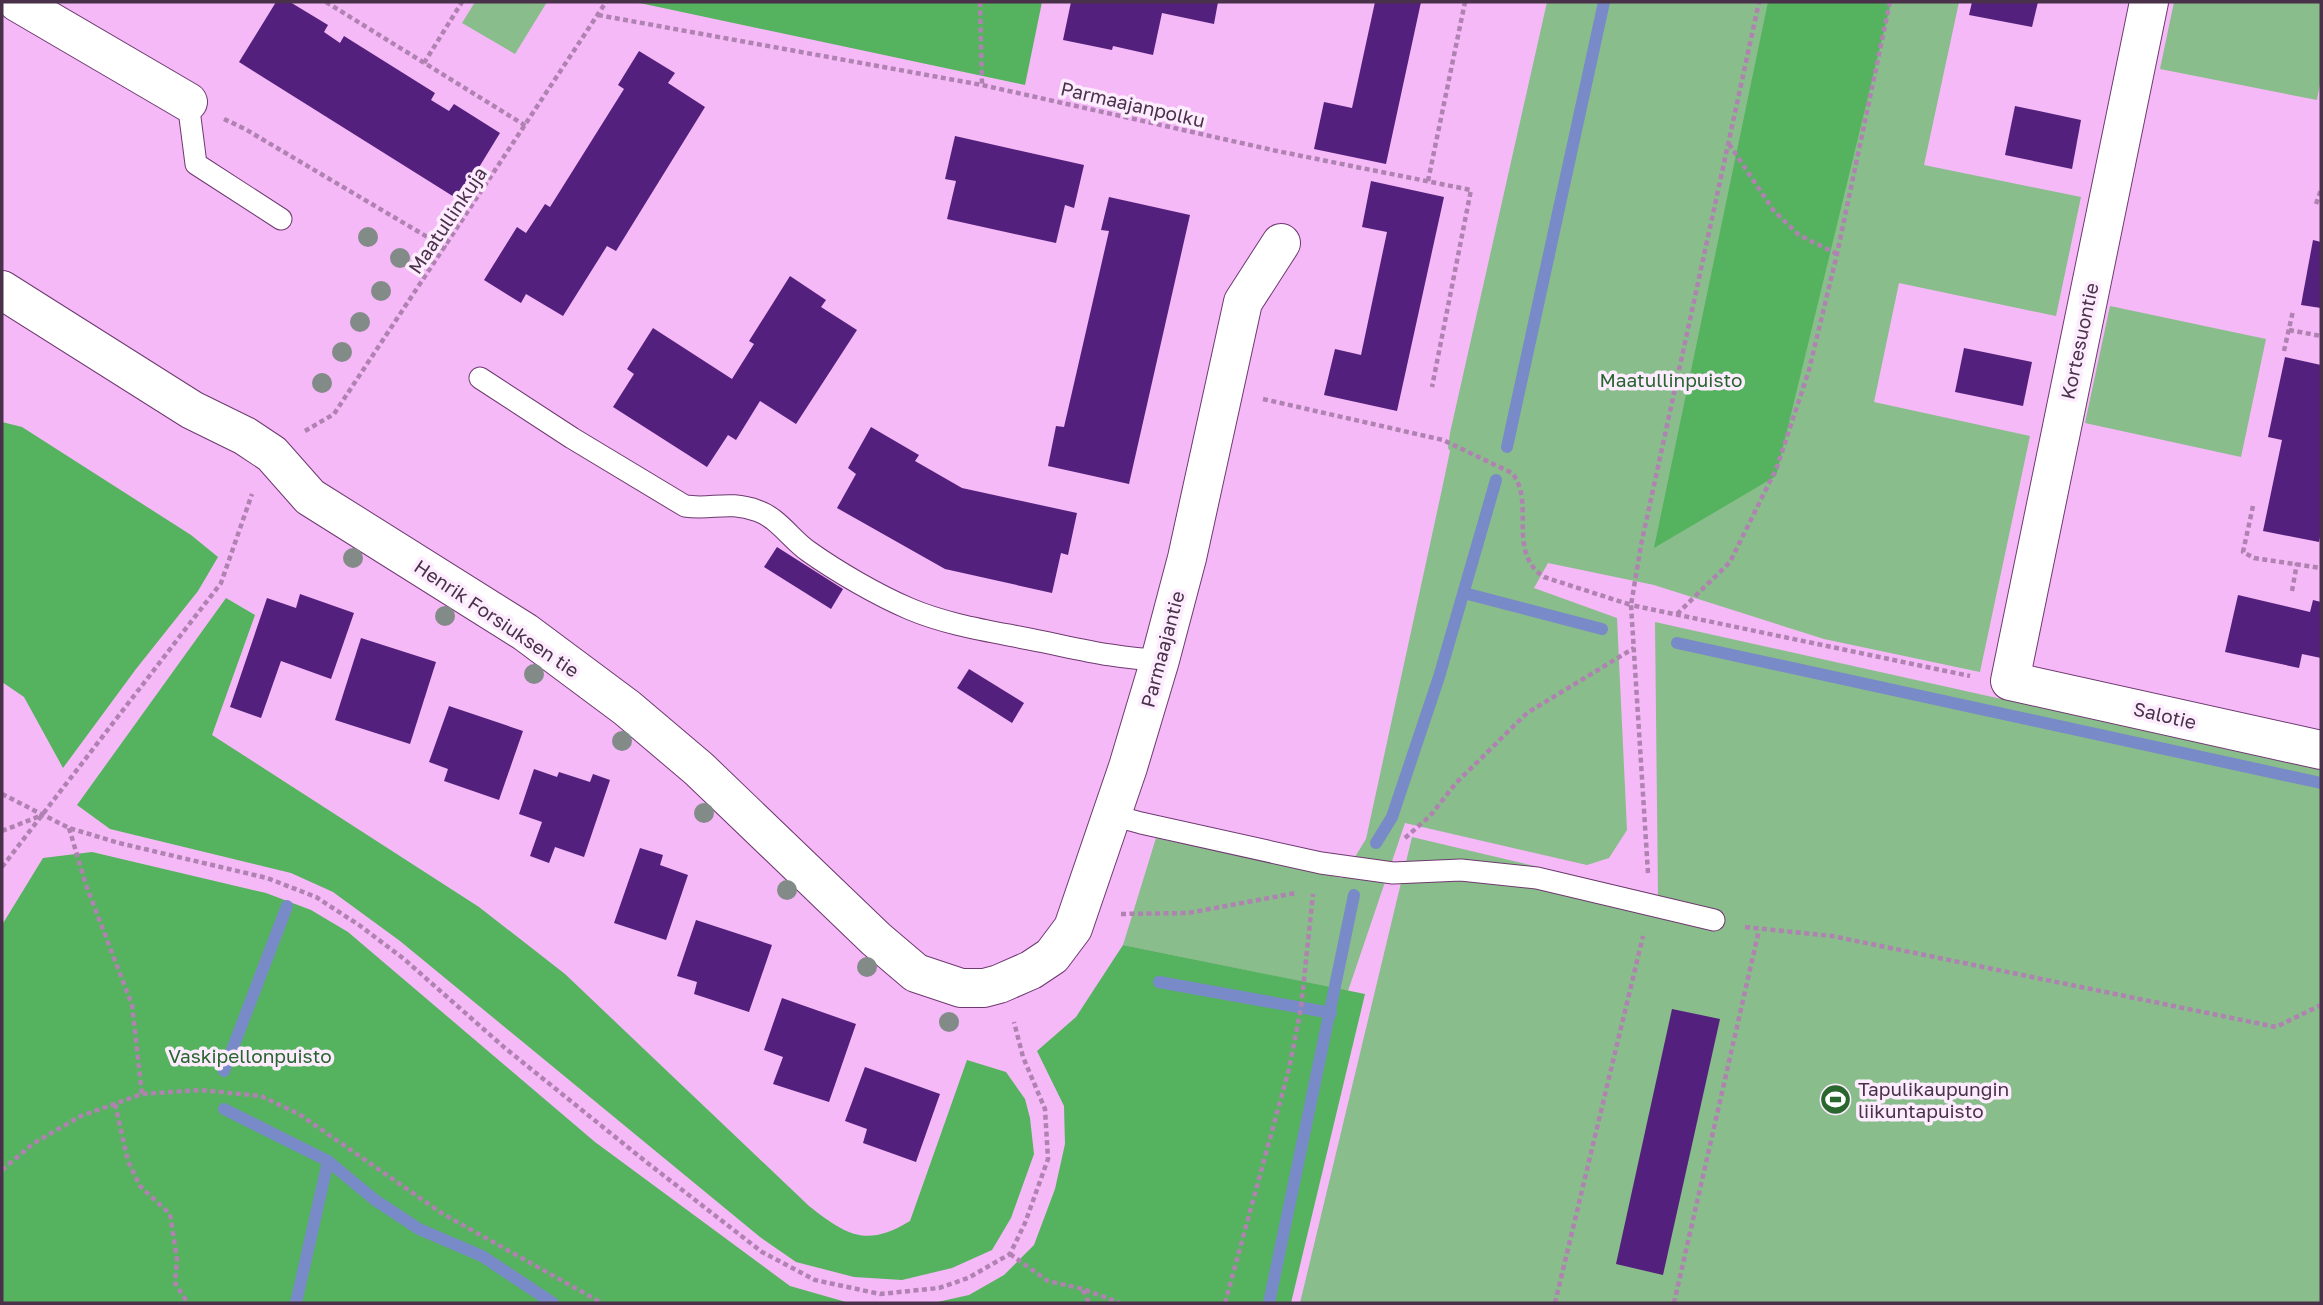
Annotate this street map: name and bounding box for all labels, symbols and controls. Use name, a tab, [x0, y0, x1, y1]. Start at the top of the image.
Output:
street label: Parmaajanpolku	[1059, 76, 1207, 132]
street label: Maatullinkuja	[403, 162, 491, 278]
street label: Kortesuontie	[2055, 281, 2103, 401]
park label: Maatullinpuisto	[1600, 368, 1743, 391]
street label: Henrik Forsiuksen tie	[410, 554, 584, 682]
street label: Parmaajantie	[1135, 588, 1189, 710]
street label: Salotie	[2131, 697, 2199, 733]
park label: Vaskipellonpuisto	[168, 1044, 332, 1067]
place label: Tapulikaupungin liikuntapuisto	[1858, 1077, 2009, 1122]
sports icon: Tapulikaupungin liikuntapuisto	[1818, 1082, 1852, 1116]

